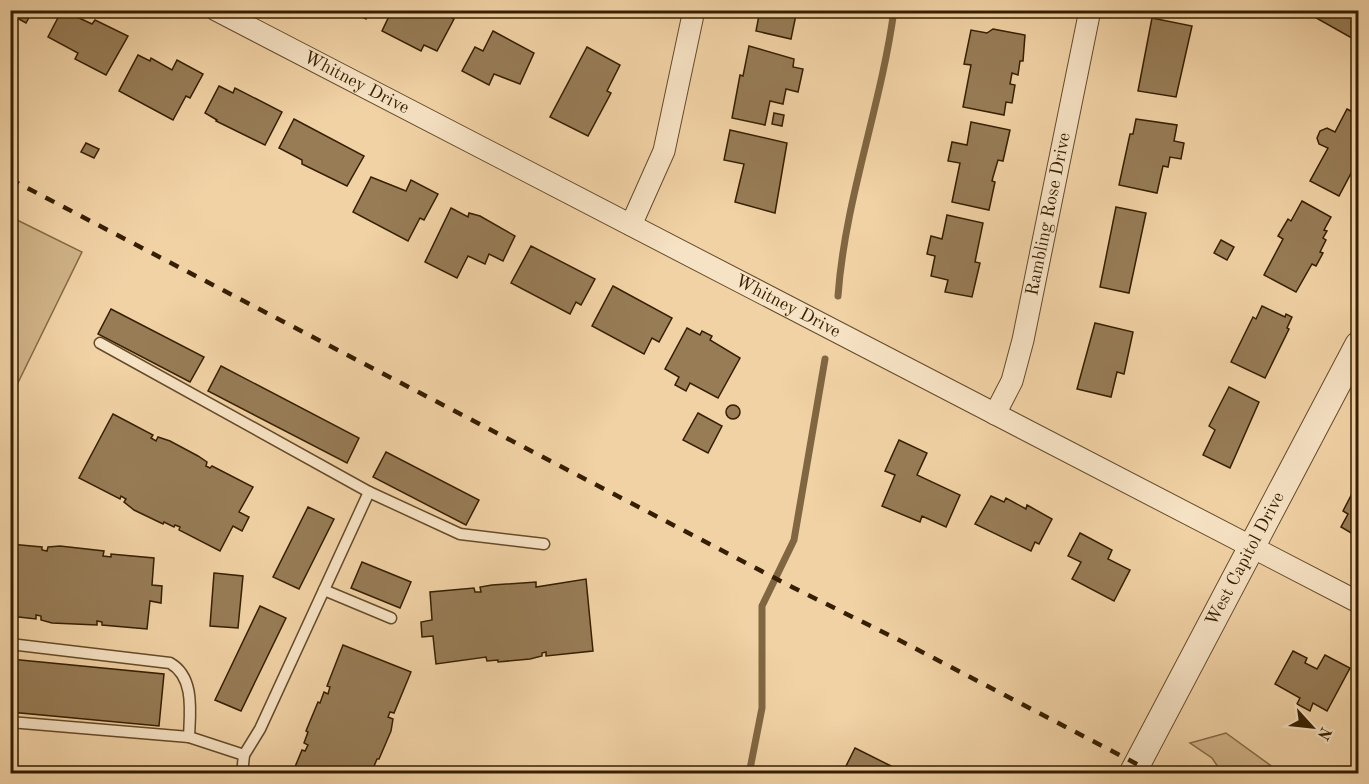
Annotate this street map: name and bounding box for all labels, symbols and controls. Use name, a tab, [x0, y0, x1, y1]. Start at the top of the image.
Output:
street label: Whitney Drive	[301, 48, 412, 117]
street label: Rambling Rose Drive	[1023, 131, 1074, 297]
street label: Whitney Drive	[732, 272, 843, 341]
street label: West Capitol Drive	[1203, 489, 1288, 629]
north arrow	[1282, 697, 1342, 757]
text: N	[1313, 724, 1333, 743]

